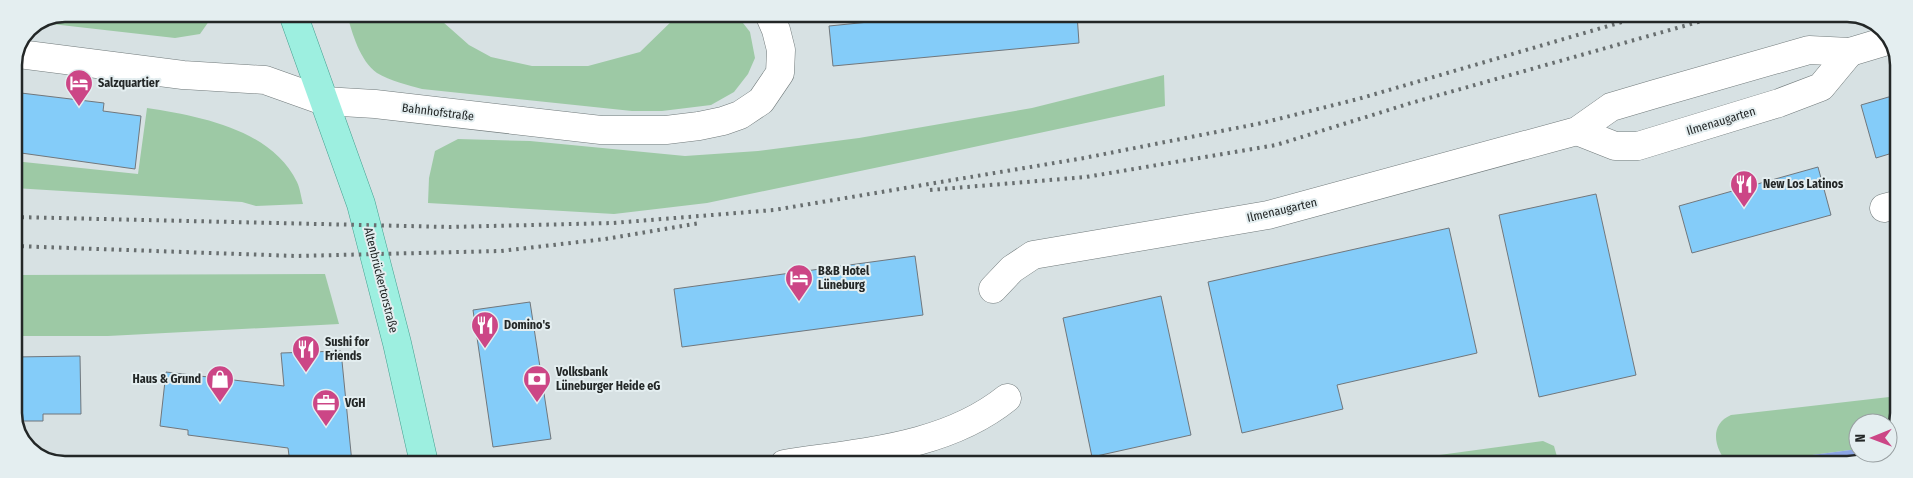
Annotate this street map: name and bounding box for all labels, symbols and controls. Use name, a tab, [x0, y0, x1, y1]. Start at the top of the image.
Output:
hotel icon: Salzquartier	[64, 68, 94, 107]
place label: Salzquartier	[98, 76, 160, 90]
street label: Bahnhofstraße	[401, 101, 475, 123]
street label: Ilmenaugarten	[1685, 104, 1757, 138]
restaurant icon: New Los Latinos	[1729, 169, 1759, 208]
place label: New Los Latinos	[1763, 177, 1844, 191]
street label: Ilmenaugarten	[1246, 195, 1318, 225]
street label: Altenbrückertorstraße	[361, 226, 401, 334]
hotel icon: B&B Hotel Lüneburg	[784, 263, 814, 302]
place label: B&B Hotel Lüneburg	[818, 264, 870, 292]
restaurant icon: Domino's	[470, 310, 500, 349]
place label: Domino's	[504, 318, 551, 332]
restaurant icon: Sushi for Friends	[291, 334, 321, 373]
place label: Sushi for Friends	[325, 335, 370, 363]
shop icon: Haus & Grund	[205, 364, 235, 403]
bank icon: Volksbank Lüneburger Heide eG	[522, 364, 552, 403]
place label: Volksbank Lüneburger Heide eG	[555, 365, 660, 393]
place label: Haus & Grund	[133, 372, 201, 386]
office icon: VGH	[311, 388, 341, 427]
place label: VGH	[344, 396, 366, 410]
north arrow	[1848, 413, 1898, 463]
text: N	[1852, 434, 1869, 443]

